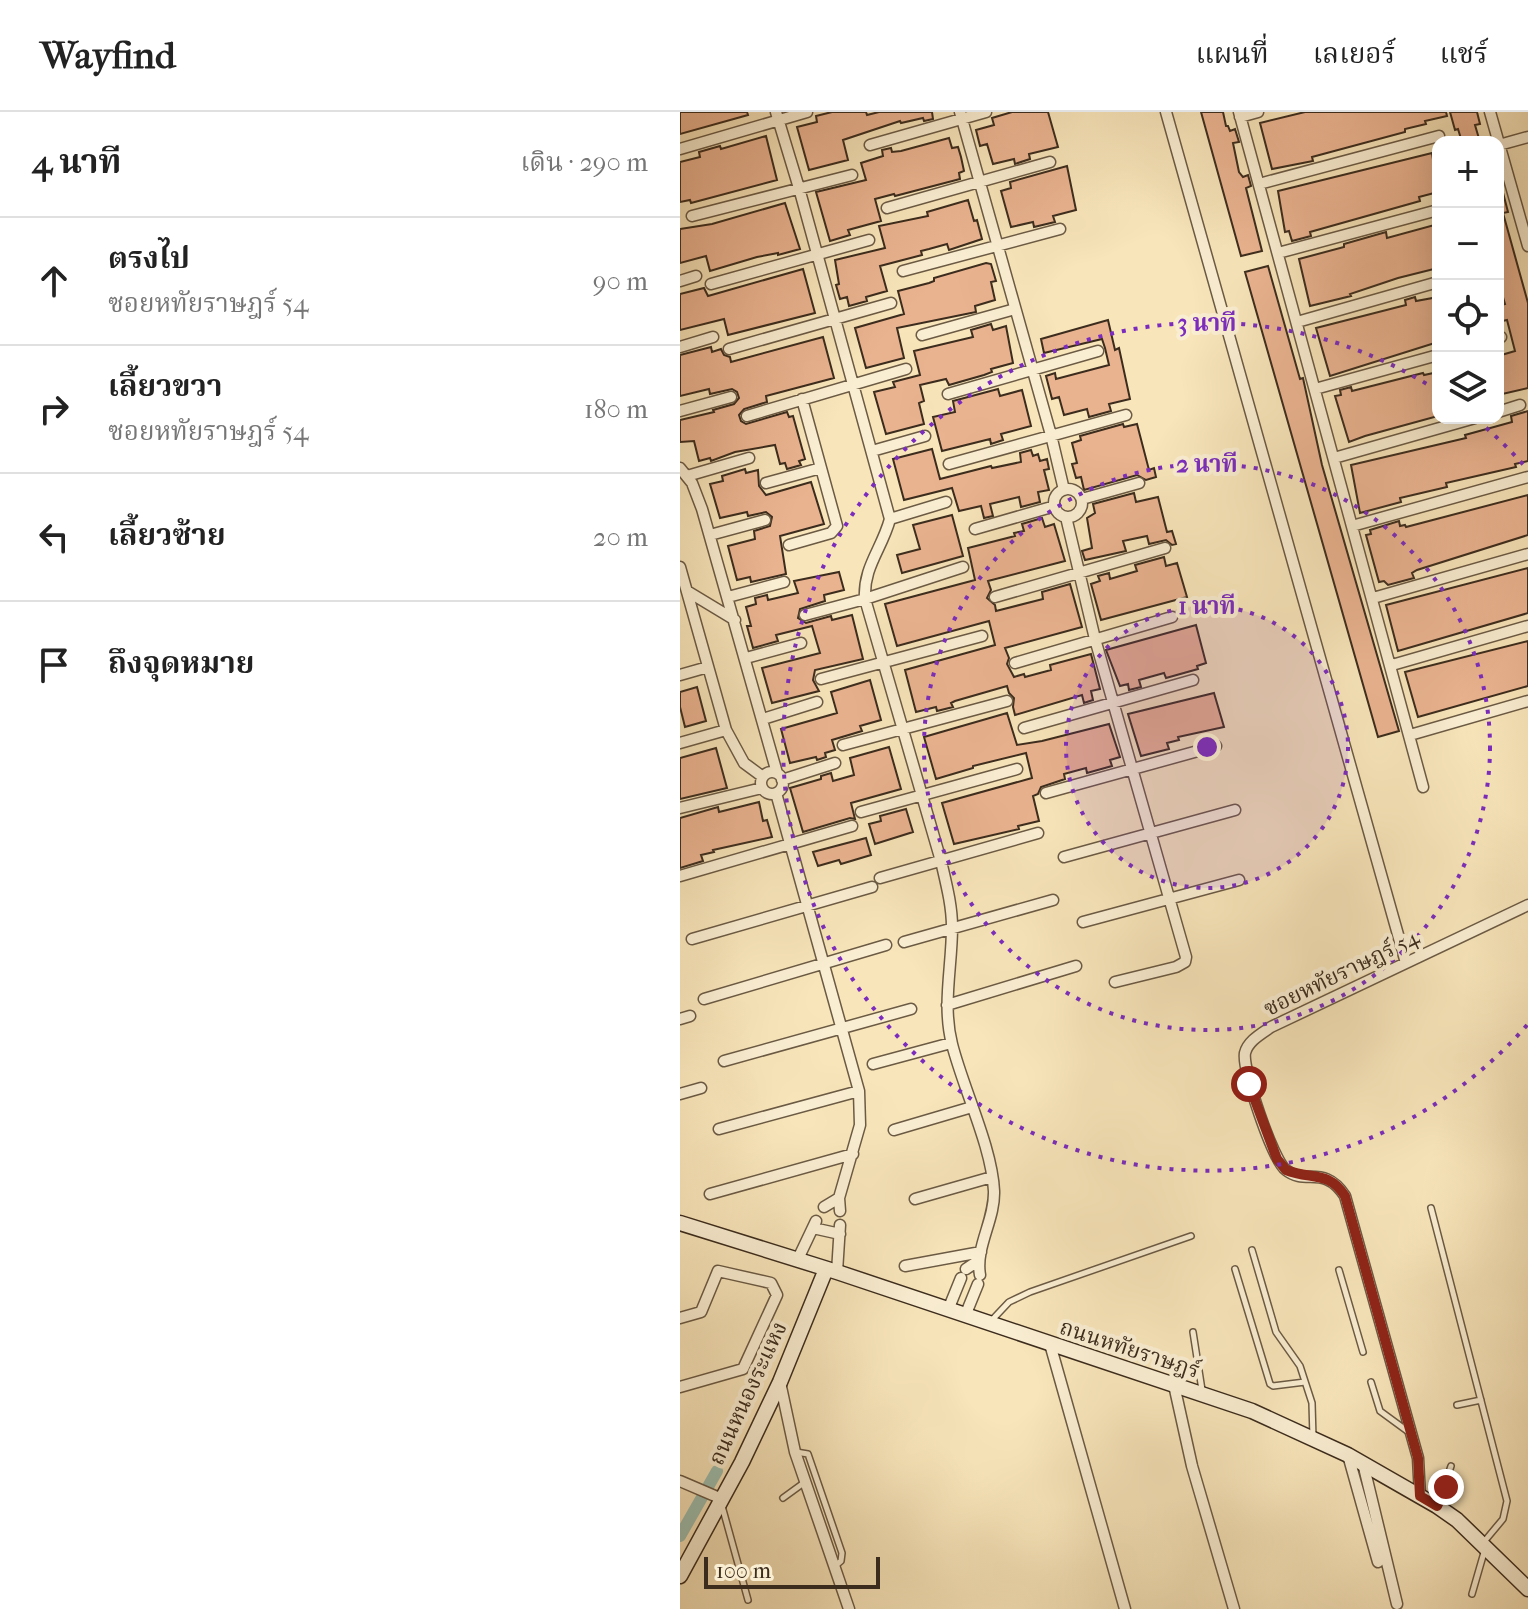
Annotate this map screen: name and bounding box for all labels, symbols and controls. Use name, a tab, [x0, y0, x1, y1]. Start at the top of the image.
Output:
text: Wayfind	[40, 33, 176, 78]
text: แผนที่	[1195, 37, 1269, 70]
text: เลเยอร์	[1313, 37, 1396, 70]
text: แชร์	[1440, 37, 1488, 70]
map controls	[1432, 136, 1504, 424]
button: +	[1432, 136, 1504, 208]
text: 4 นาที	[32, 142, 122, 182]
text: เดิน · 290 m	[520, 147, 648, 178]
button: −	[1432, 208, 1504, 280]
text: ตรงไป	[108, 241, 190, 276]
icon: ahead	[32, 259, 76, 303]
text: 90 m	[593, 266, 648, 297]
button: locate	[1432, 280, 1504, 352]
text: ซอยหทัยราษฎร์ 54	[108, 288, 309, 319]
text: 3 นาที	[1178, 309, 1236, 337]
button: layers	[1432, 352, 1504, 424]
text: เลี้ยวขวา	[108, 369, 222, 404]
icon: right	[32, 387, 76, 431]
text: 180 m	[584, 394, 648, 425]
text: ซอยหทัยราษฎร์ 54	[108, 416, 309, 447]
text: 2 นาที	[1176, 450, 1238, 478]
icon: left	[32, 515, 76, 559]
text: เลี้ยวซ้าย	[108, 518, 226, 553]
text: 20 m	[593, 522, 648, 553]
text: 1 นาที	[1178, 592, 1236, 620]
icon: arrive	[32, 643, 76, 687]
text: ถึงจุดหมาย	[108, 646, 254, 681]
centre of rings	[1193, 733, 1221, 761]
street label: ซอยหทัยราษฎร์ 54	[1259, 924, 1424, 1022]
route start	[1231, 1066, 1267, 1102]
street label: ถนนหทัยราษฎร์	[1056, 1314, 1203, 1384]
street label: ถนนหนองระแหง	[703, 1318, 792, 1469]
route end	[1428, 1469, 1464, 1505]
scale bar	[704, 1553, 880, 1589]
text: 100 m	[716, 1558, 771, 1584]

